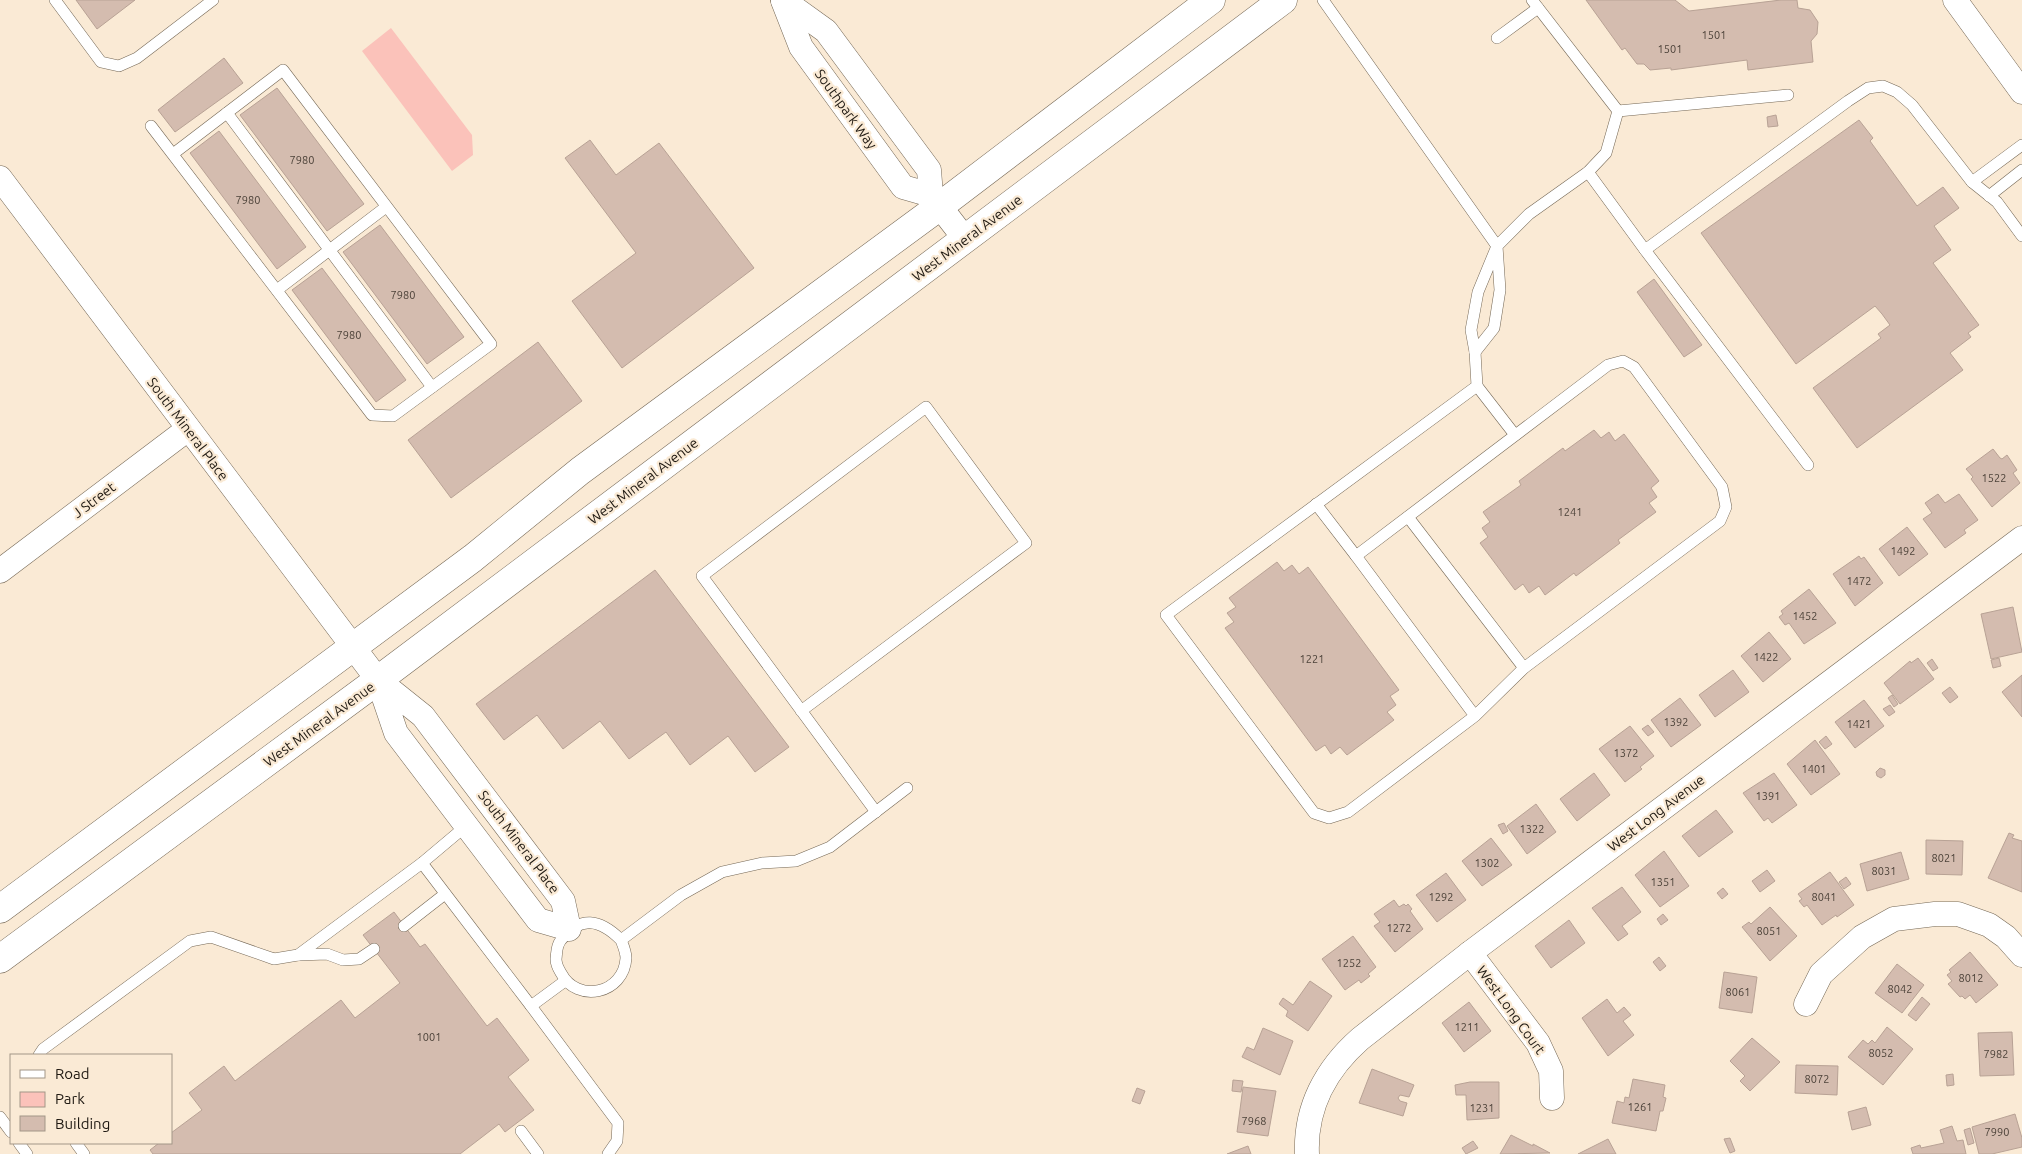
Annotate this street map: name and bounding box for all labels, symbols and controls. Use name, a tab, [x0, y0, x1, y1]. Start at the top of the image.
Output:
house number: 1501	[1702, 29, 1726, 41]
house number: 1501	[1658, 43, 1682, 55]
street label: Southpark Way	[812, 66, 880, 152]
house number: 7980	[290, 154, 314, 166]
street label: West Mineral Avenue	[909, 192, 1025, 284]
house number: 7980	[236, 194, 260, 206]
house number: 7980	[391, 289, 415, 301]
house number: 7980	[337, 329, 361, 341]
street label: South Mineral Place	[144, 375, 232, 483]
street label: West Mineral Avenue	[585, 435, 701, 527]
house number: 1522	[1982, 472, 2006, 484]
street label: J Street	[70, 479, 119, 521]
house number: 1241	[1558, 506, 1582, 518]
house number: 1492	[1891, 545, 1915, 557]
house number: 1472	[1847, 575, 1871, 587]
house number: 1452	[1793, 610, 1817, 622]
house number: 1422	[1754, 651, 1778, 663]
house number: 1221	[1300, 653, 1324, 665]
street label: West Mineral Avenue	[260, 678, 378, 770]
house number: 1392	[1664, 716, 1688, 728]
house number: 1421	[1847, 718, 1871, 730]
house number: 1372	[1614, 747, 1638, 759]
house number: 1401	[1802, 763, 1826, 775]
street label: West Long Avenue	[1604, 771, 1708, 855]
street label: South Mineral Place	[475, 788, 563, 896]
house number: 1391	[1756, 790, 1780, 802]
house number: 1322	[1520, 823, 1544, 835]
house number: 8021	[1932, 852, 1956, 864]
house number: 1302	[1475, 857, 1499, 869]
house number: 8031	[1872, 865, 1896, 877]
house number: 1351	[1651, 876, 1675, 888]
house number: 1292	[1429, 891, 1453, 903]
house number: 8041	[1812, 891, 1836, 903]
house number: 1272	[1387, 922, 1411, 934]
house number: 8051	[1757, 925, 1781, 937]
house number: 1252	[1337, 957, 1361, 969]
street label: West Long Court	[1474, 963, 1549, 1058]
house number: 8012	[1959, 972, 1983, 984]
house number: 8042	[1888, 983, 1912, 995]
house number: 8061	[1726, 986, 1750, 998]
house number: 1211	[1455, 1021, 1479, 1033]
house number: 1001	[417, 1031, 441, 1043]
house number: 8052	[1869, 1047, 1893, 1059]
house number: 7982	[1984, 1048, 2008, 1060]
legend	[10, 1054, 172, 1144]
text: Road	[55, 1065, 90, 1082]
house number: 8072	[1805, 1073, 1829, 1085]
text: Park	[55, 1090, 85, 1107]
house number: 1261	[1628, 1101, 1652, 1113]
house number: 1231	[1470, 1102, 1494, 1114]
text: Building	[55, 1115, 110, 1132]
house number: 7968	[1242, 1115, 1266, 1127]
house number: 7990	[1985, 1126, 2009, 1138]

